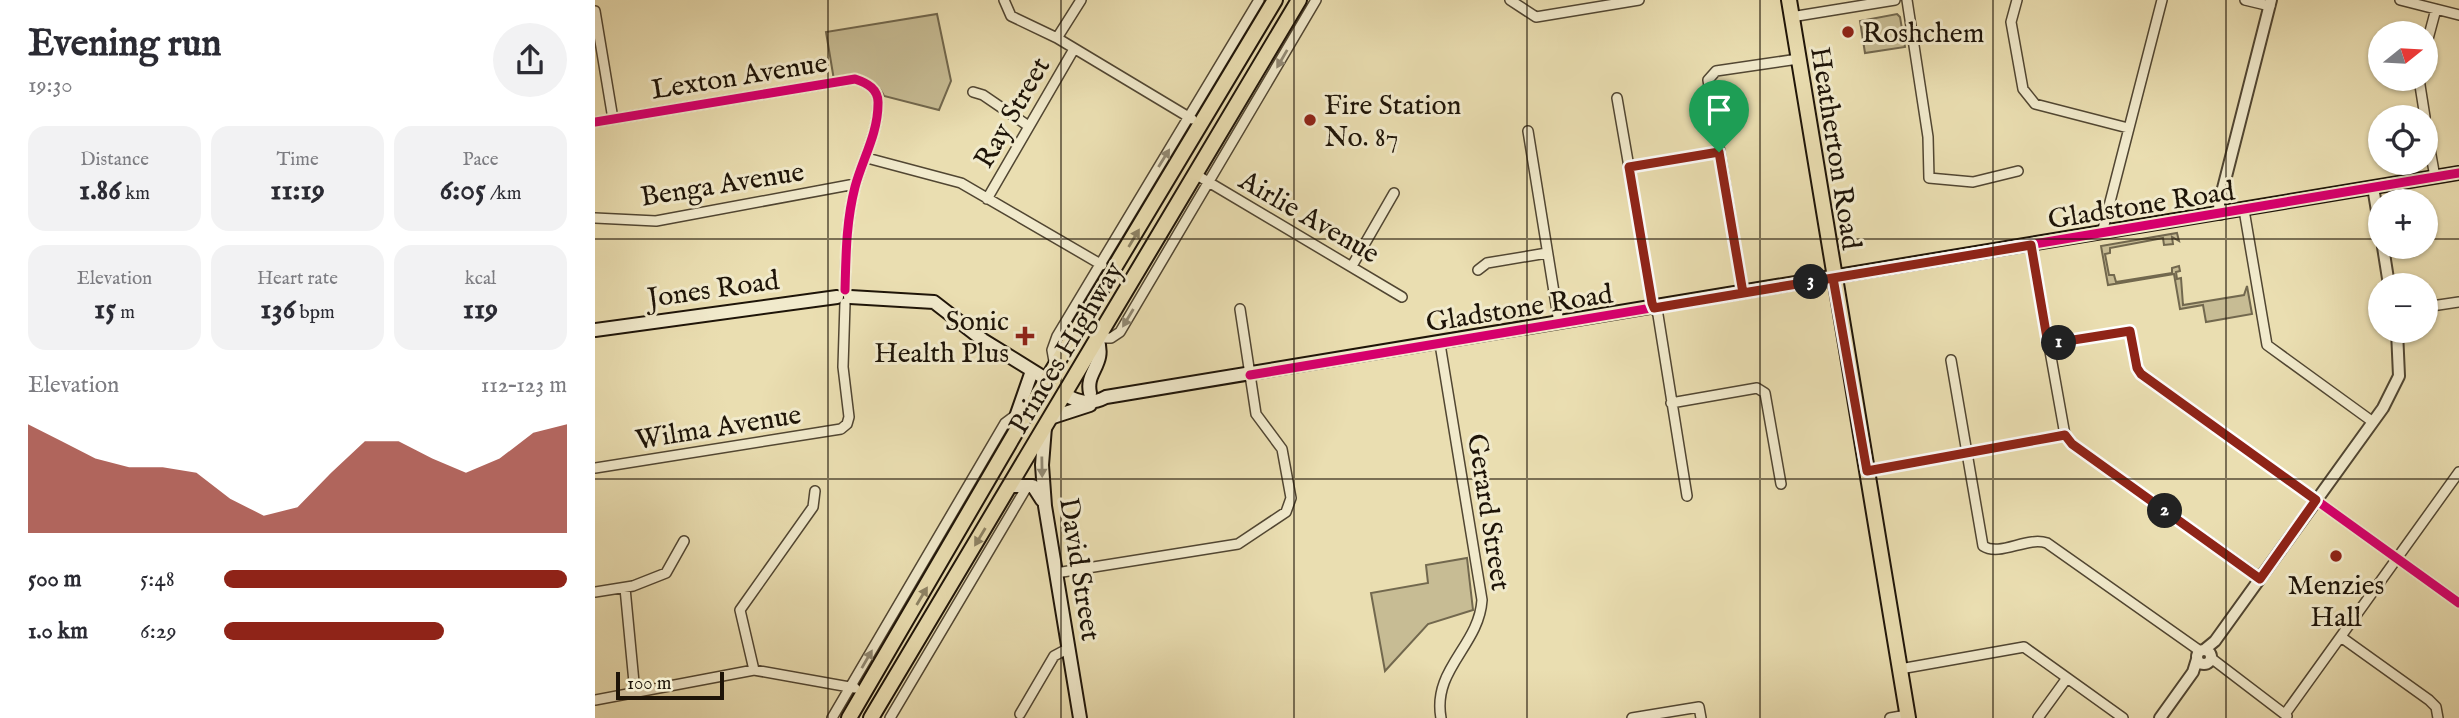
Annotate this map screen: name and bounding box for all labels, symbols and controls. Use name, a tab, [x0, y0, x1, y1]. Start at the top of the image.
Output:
place label: Roshchem	[1862, 17, 1984, 52]
text: Evening run	[28, 21, 222, 69]
north arrow	[2368, 21, 2438, 91]
map controls	[2368, 21, 2438, 343]
button: share	[493, 23, 567, 97]
marker: Roshchem	[1840, 24, 1856, 40]
street label: Heatherton Road	[1801, 44, 1868, 252]
street label: Lexton Avenue	[649, 46, 830, 109]
one-way arrow	[1276, 49, 1288, 68]
street label: Ray Street	[967, 51, 1059, 175]
text: 19:30	[28, 71, 73, 100]
pin	[1689, 80, 1749, 152]
place label: Fire Station No. 87	[1324, 89, 1462, 156]
icon: arrive	[1700, 91, 1738, 129]
button: locate	[2368, 105, 2438, 175]
marker: Fire Station No. 87	[1302, 112, 1318, 128]
text: Distance	[80, 148, 149, 172]
text: Time	[276, 148, 319, 172]
text: Pace	[463, 148, 498, 172]
one-way arrow	[1157, 148, 1170, 167]
street label: Benga Avenue	[638, 155, 807, 216]
street label: Airlie Avenue	[1231, 163, 1385, 272]
text: 1.86	[79, 172, 121, 210]
text: 11:19	[270, 172, 325, 210]
text: 6:05	[440, 172, 486, 210]
street label: Gladstone Road	[2046, 174, 2237, 238]
text: km	[121, 182, 150, 206]
text: /km	[486, 182, 521, 206]
button: +	[2368, 189, 2438, 259]
one-way arrow	[1128, 228, 1140, 248]
street label: Princes Highway	[1002, 256, 1132, 441]
street label: Jones Road	[642, 264, 782, 317]
pin: 3	[1793, 264, 1829, 300]
text: Elevation	[77, 267, 152, 291]
text: Heart rate	[257, 267, 338, 291]
text: kcal	[465, 267, 496, 291]
text: 3	[1807, 269, 1814, 293]
button: −	[2368, 273, 2438, 343]
street label: Gladstone Road	[1424, 277, 1615, 341]
text: 15	[94, 291, 116, 329]
text: 136	[260, 291, 295, 329]
text: 119	[463, 291, 498, 329]
text: m	[116, 301, 135, 325]
text: bpm	[295, 301, 335, 325]
place label: Sonic Health Plus	[874, 305, 1009, 372]
one-way arrow	[1122, 308, 1134, 327]
marker: Sonic Health Plus	[1015, 326, 1035, 346]
pin: 1	[2041, 326, 2077, 360]
text: 1	[2055, 330, 2062, 354]
text: Elevation	[28, 371, 119, 400]
text: 112–123 m	[481, 371, 567, 400]
street label: Wilma Avenue	[633, 398, 804, 459]
street label: Gerard Street	[1458, 431, 1517, 594]
one-way arrow	[1037, 456, 1048, 478]
pin: 2	[2147, 494, 2183, 528]
street label: David Street	[1050, 495, 1107, 644]
text: 2	[2160, 498, 2169, 522]
one-way arrow	[973, 527, 986, 546]
marker: Menzies Hall	[2328, 548, 2344, 564]
text: 500 m	[28, 565, 82, 594]
text: 5:48	[140, 565, 175, 594]
place label: Menzies Hall	[2288, 569, 2384, 636]
one-way arrow	[915, 587, 928, 606]
text: 1.0 km	[28, 617, 88, 646]
text: 6:29	[140, 617, 177, 646]
one-way arrow	[861, 650, 873, 669]
scale bar	[616, 669, 725, 701]
text: 100 m	[627, 672, 671, 696]

